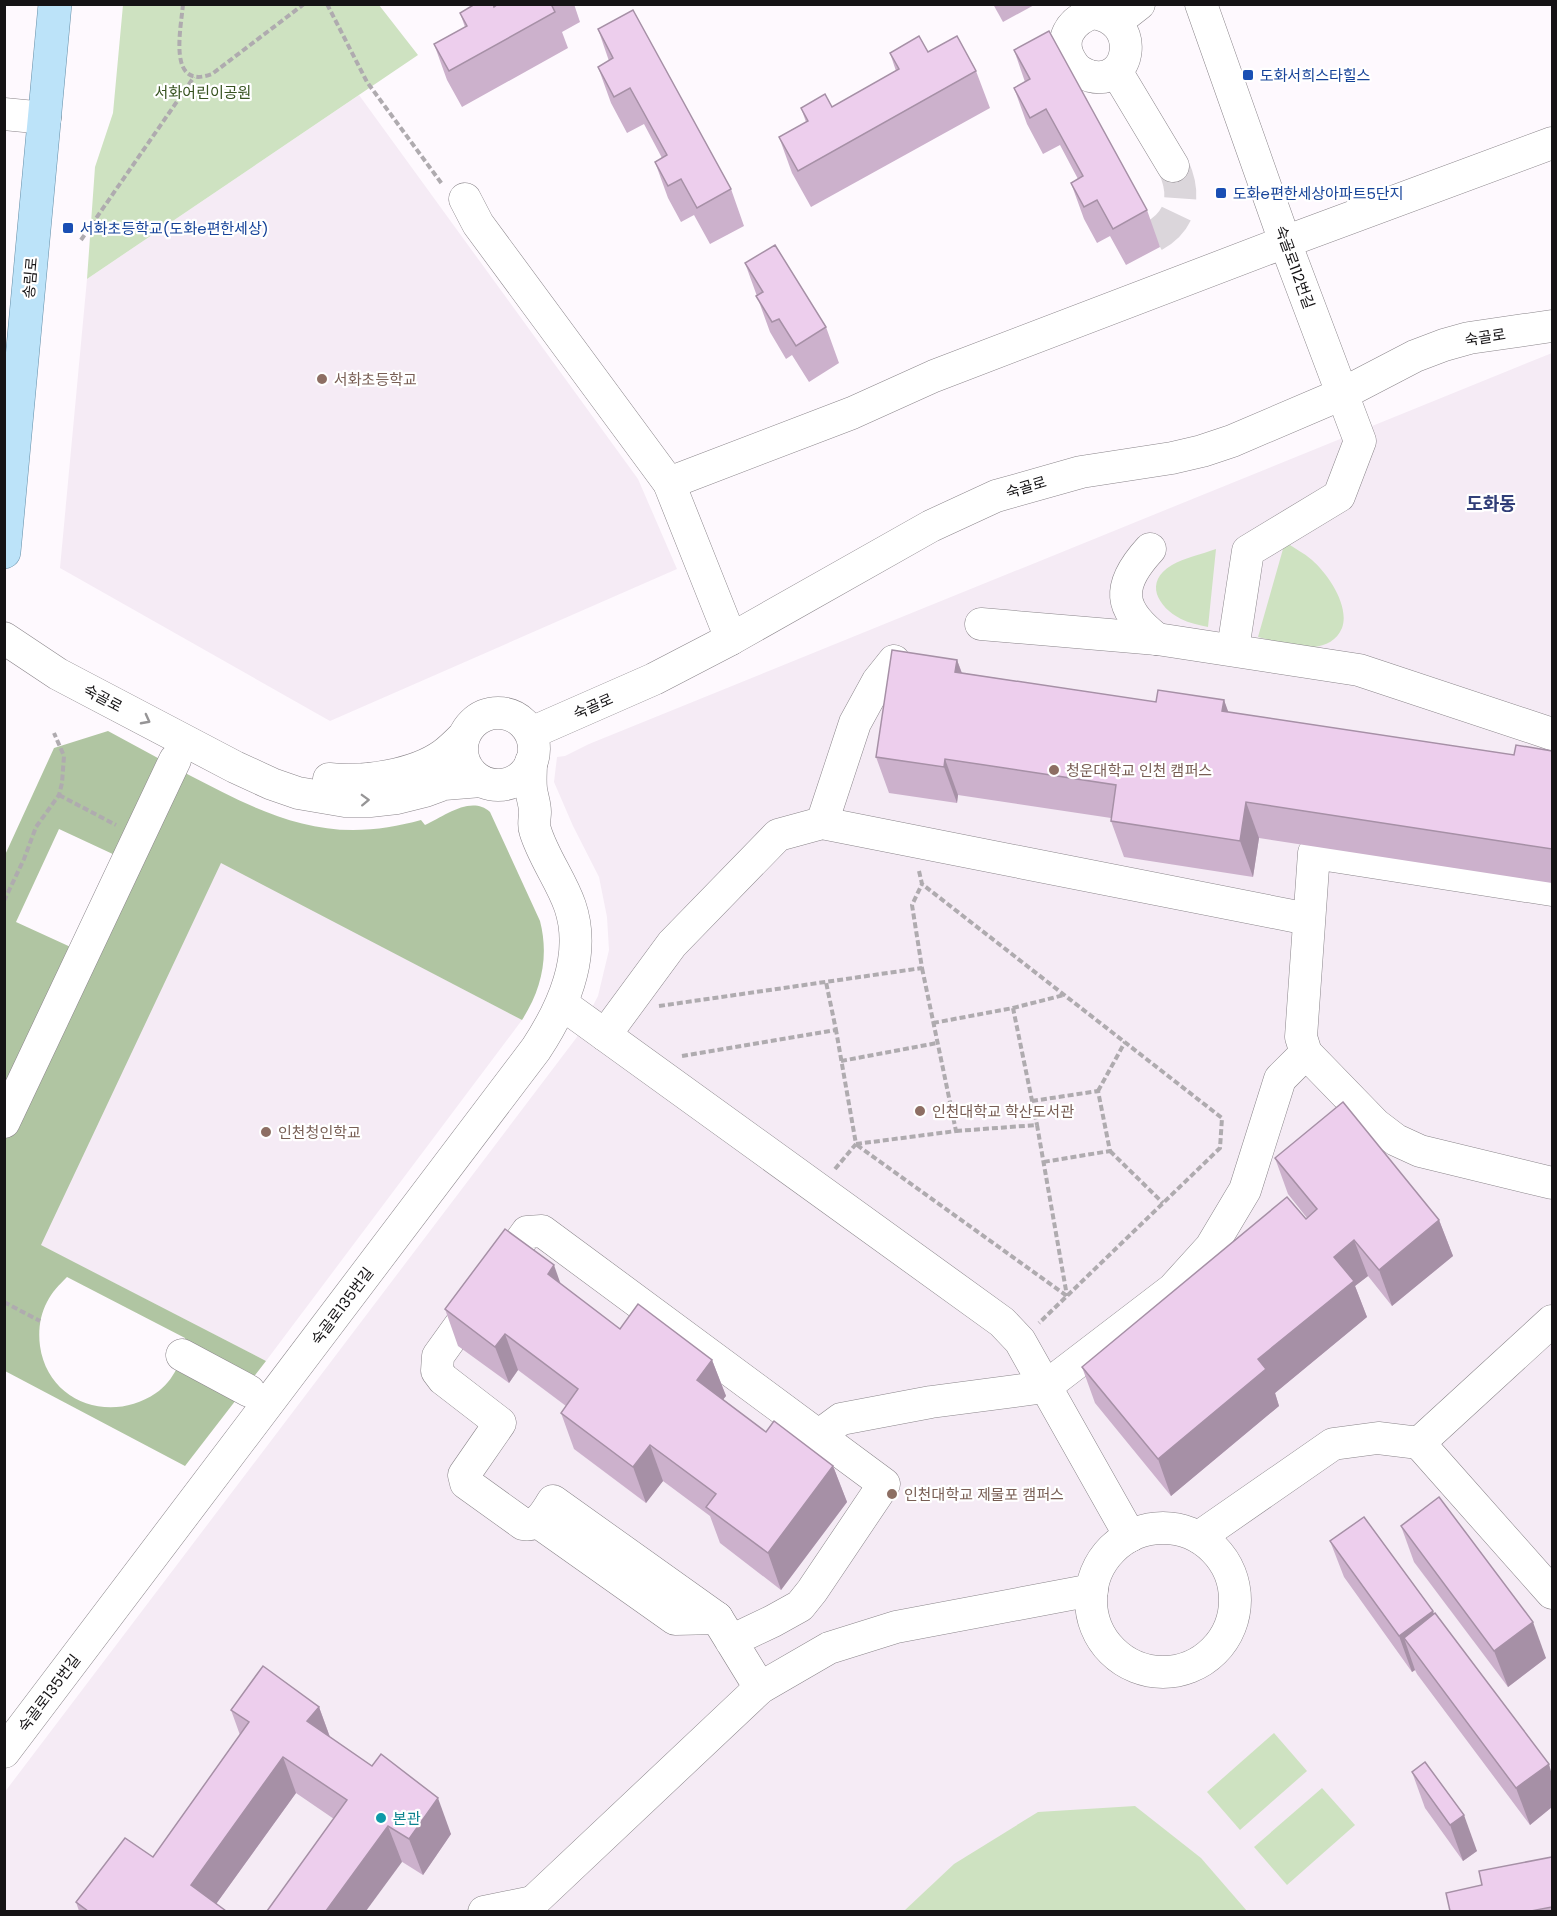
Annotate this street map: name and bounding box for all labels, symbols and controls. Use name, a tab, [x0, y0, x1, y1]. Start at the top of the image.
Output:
place label: 도화서희스타힐스	[1260, 65, 1371, 86]
marker: 도화서희스타힐스	[1241, 68, 1255, 82]
park label: 서화어린이공원	[155, 82, 251, 103]
place label: 도화e편한세상아파트5단지	[1233, 183, 1404, 204]
marker: 도화e편한세상아파트5단지	[1214, 186, 1228, 200]
place label: 서화초등학교(도화e편한세상)	[80, 218, 269, 239]
marker: 서화초등학교(도화e편한세상)	[61, 221, 75, 235]
street label: 숙골로112번길	[1270, 222, 1320, 312]
street label: 송림로	[18, 256, 42, 300]
street label: 숙골로	[1463, 323, 1507, 351]
place label: 서화초등학교	[334, 369, 417, 390]
marker: 서화초등학교	[315, 372, 329, 386]
street label: 숙골로	[1003, 471, 1049, 503]
district label: 도화동	[1466, 491, 1516, 516]
street label: 숙골로	[80, 679, 126, 717]
street label: 숙골로	[570, 688, 616, 724]
one-way arrow	[140, 713, 150, 724]
place label: 청운대학교 인천 캠퍼스	[1066, 760, 1212, 781]
marker: 청운대학교 인천 캠퍼스	[1047, 763, 1061, 777]
one-way arrow	[361, 794, 370, 807]
place label: 인천대학교 학산도서관	[932, 1101, 1074, 1122]
marker: 인천대학교 학산도서관	[913, 1104, 927, 1118]
place label: 인천청인학교	[278, 1122, 361, 1143]
marker: 인천청인학교	[259, 1125, 273, 1139]
street label: 숙골로135번길	[306, 1263, 378, 1349]
place label: 인천대학교 제물포 캠퍼스	[904, 1484, 1064, 1505]
marker: 인천대학교 제물포 캠퍼스	[885, 1487, 899, 1501]
street label: 숙골로135번길	[13, 1650, 85, 1736]
place label: 본관	[393, 1808, 421, 1829]
marker: 본관	[374, 1811, 388, 1825]

